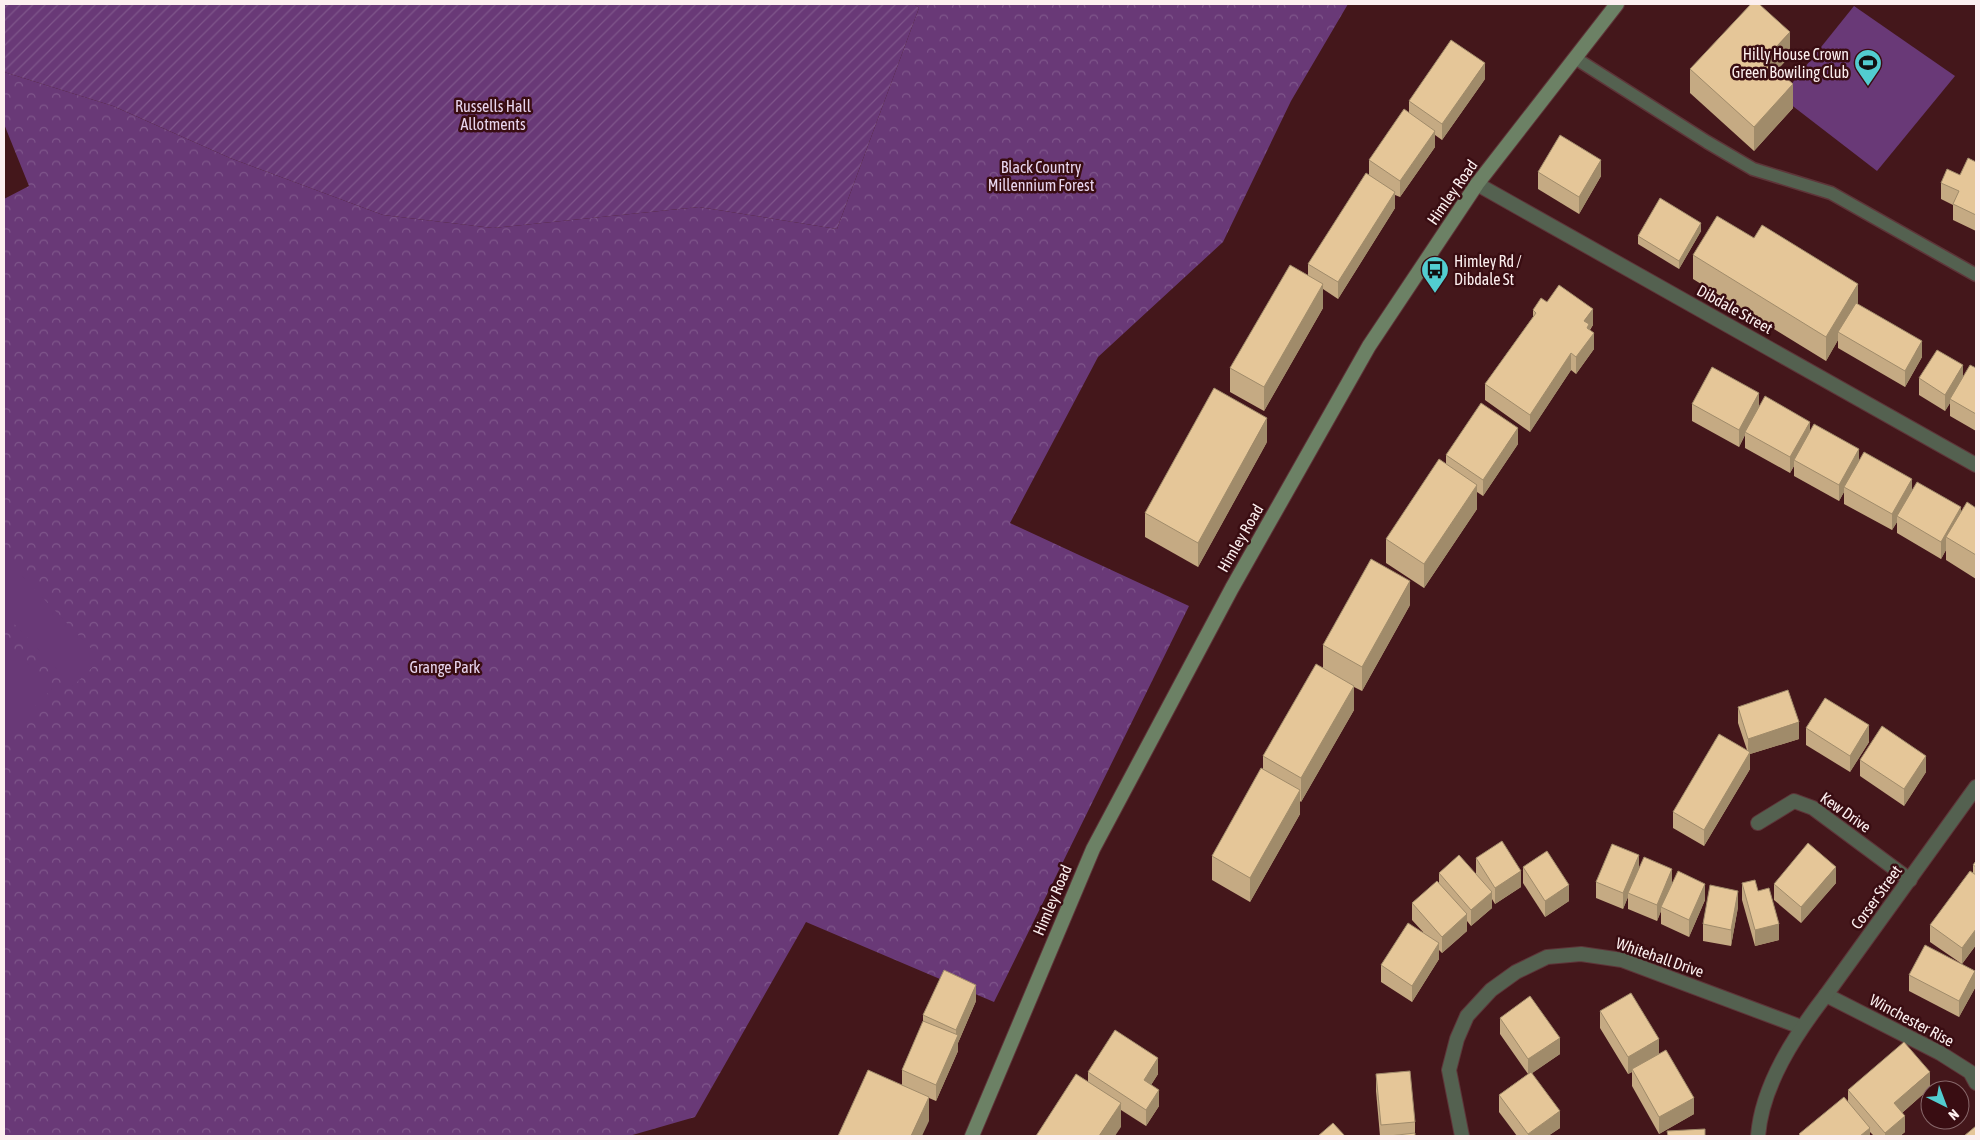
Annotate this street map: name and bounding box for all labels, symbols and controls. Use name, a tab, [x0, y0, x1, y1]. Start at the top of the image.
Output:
place label: Hilly House Crown Green Bowiling Club	[1732, 45, 1849, 82]
sports icon: Hilly House Crown Green Bowiling Club	[1853, 48, 1883, 87]
park label: Russells Hall Allotments	[455, 97, 532, 133]
street label: Himley Road	[1423, 156, 1482, 228]
park label: Black Country Millennium Forest	[988, 158, 1095, 194]
place label: Himley Rd / Dibdale St	[1454, 252, 1522, 288]
bus stop icon: Himley Rd / Dibdale St	[1420, 255, 1450, 294]
street label: Dibdale Street	[1694, 281, 1776, 337]
street label: Himley Road	[1213, 501, 1267, 575]
park label: Grange Park	[410, 658, 480, 677]
street label: Kew Drive	[1817, 788, 1875, 836]
street label: Corser Street	[1847, 861, 1905, 932]
street label: Himley Road	[1029, 862, 1076, 938]
street label: Whitehall Drive	[1614, 934, 1706, 980]
street label: Winchester Rise	[1867, 990, 1957, 1050]
north arrow	[1920, 1080, 1970, 1130]
text: N	[1945, 1106, 1962, 1123]

